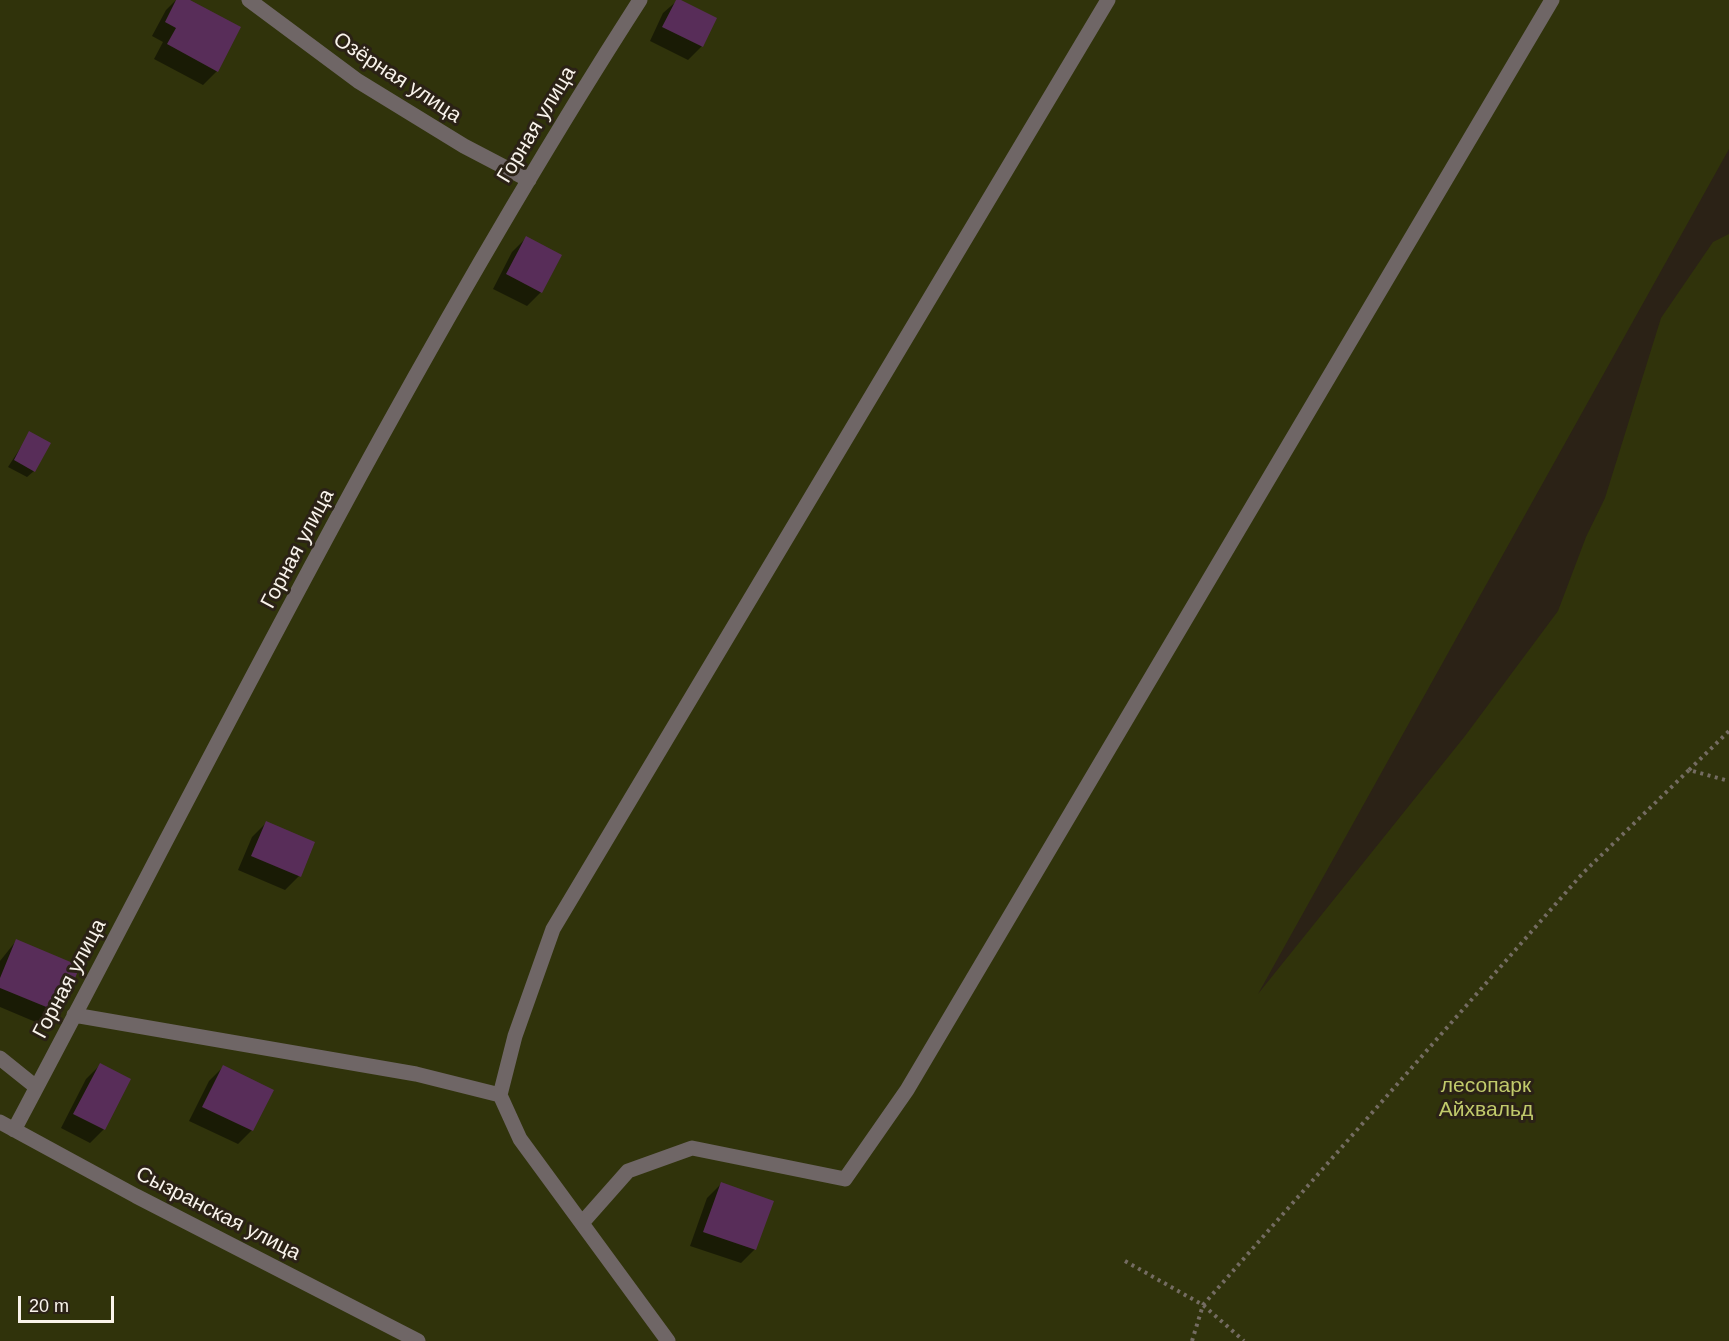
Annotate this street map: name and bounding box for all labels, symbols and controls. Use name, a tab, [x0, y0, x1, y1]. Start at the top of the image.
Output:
street label: Озёрная улица	[328, 27, 466, 129]
street label: Горная улица	[492, 62, 582, 188]
street label: Горная улица	[256, 485, 340, 613]
street label: Горная улица	[28, 915, 112, 1043]
park label: лесопарк Айхвальд	[1439, 1073, 1533, 1123]
street label: Сызранская улица	[131, 1162, 305, 1266]
scale bar	[21, 1284, 117, 1322]
text: 20 m	[29, 1296, 69, 1316]

